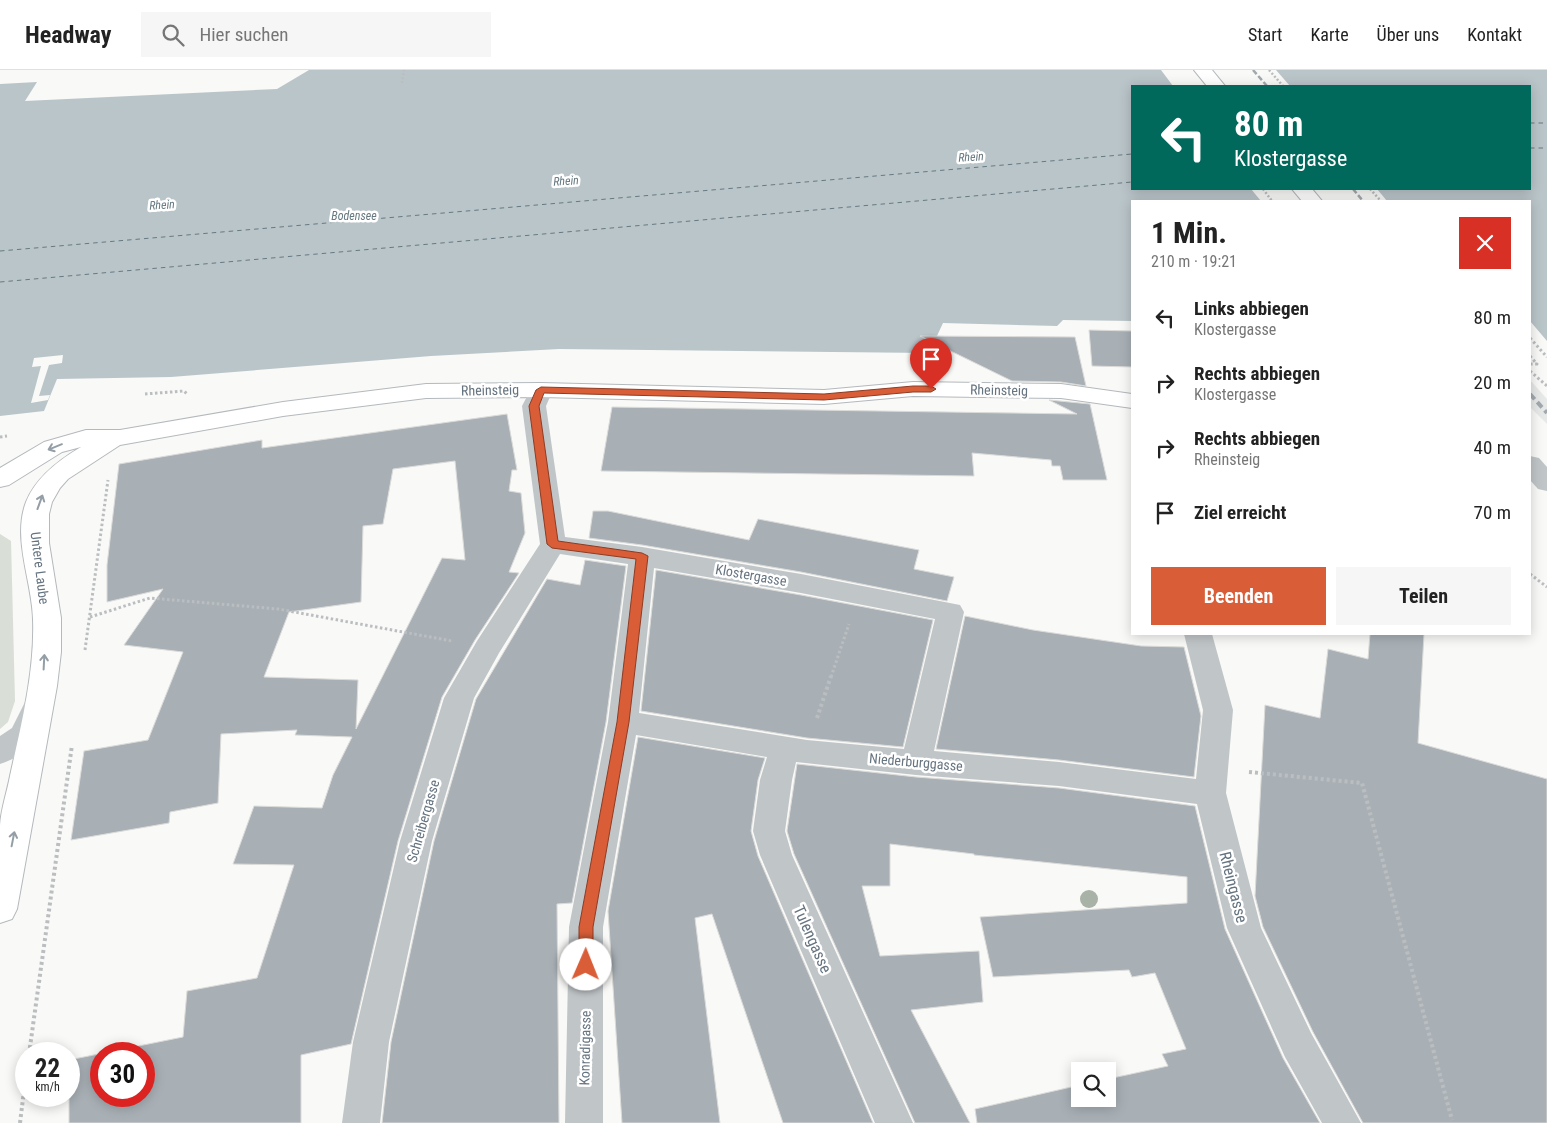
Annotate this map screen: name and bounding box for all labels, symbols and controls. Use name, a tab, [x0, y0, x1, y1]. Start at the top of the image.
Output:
search box	[141, 12, 491, 57]
text: Headway	[25, 21, 111, 49]
icon: search	[159, 21, 187, 49]
text: Hier suchen	[199, 23, 289, 46]
text: Start	[1248, 24, 1282, 45]
text: Karte	[1310, 24, 1349, 45]
text: Über uns	[1377, 24, 1439, 45]
text: Kontakt	[1467, 24, 1522, 45]
text: 80 m	[1234, 104, 1303, 145]
icon: left	[1151, 105, 1216, 170]
text: Klostergasse	[1234, 146, 1347, 171]
water label: Rhein	[958, 149, 984, 165]
water label: Rhein	[553, 173, 579, 189]
water label: Rhein	[149, 197, 175, 213]
water label: Bodensee	[331, 209, 377, 223]
text: 1 Min.	[1151, 215, 1227, 250]
button: close	[1459, 217, 1511, 269]
text: 210 m · 19:21	[1151, 252, 1237, 271]
text: Links abbiegen	[1194, 297, 1309, 320]
icon: left	[1151, 304, 1179, 332]
text: 80 m	[1474, 306, 1511, 329]
text: Klostergasse	[1194, 320, 1276, 339]
pin	[910, 338, 952, 389]
icon: arrive	[917, 345, 945, 373]
text: Rechts abbiegen	[1194, 362, 1320, 385]
icon: right	[1151, 369, 1179, 397]
text: 20 m	[1474, 371, 1511, 394]
street label: Rheinsteig	[461, 381, 519, 399]
street label: Rheinsteig	[970, 381, 1028, 399]
text: Klostergasse	[1194, 385, 1276, 404]
text: Rechts abbiegen	[1194, 427, 1320, 450]
icon: right	[1151, 434, 1179, 462]
text: 40 m	[1474, 436, 1511, 459]
one-way arrow	[48, 443, 63, 453]
text: Rheinsteig	[1194, 450, 1260, 469]
one-way arrow	[36, 494, 45, 510]
icon: arrive	[1151, 499, 1179, 527]
text: Ziel erreicht	[1194, 501, 1286, 524]
text: 70 m	[1474, 501, 1511, 524]
street label: Untere Laube	[28, 531, 52, 606]
street label: Klostergasse	[714, 561, 788, 589]
button: Beenden	[1151, 567, 1326, 625]
button: Teilen	[1336, 567, 1511, 625]
one-way arrow	[40, 655, 49, 671]
street label: Niederburggasse	[869, 750, 964, 774]
street label: Schreibergasse	[404, 778, 443, 864]
one-way arrow	[9, 832, 18, 848]
street label: Rheingasse	[1215, 850, 1252, 925]
street label: Tulengasse	[789, 903, 836, 976]
position arrow	[559, 938, 611, 990]
street label: Konradigasse	[576, 1010, 594, 1086]
speed limit sign: 30	[90, 1042, 155, 1107]
text: 22	[35, 1054, 60, 1083]
map controls	[1071, 1062, 1116, 1107]
button: search	[1071, 1062, 1116, 1107]
text: km/h	[35, 1080, 60, 1094]

